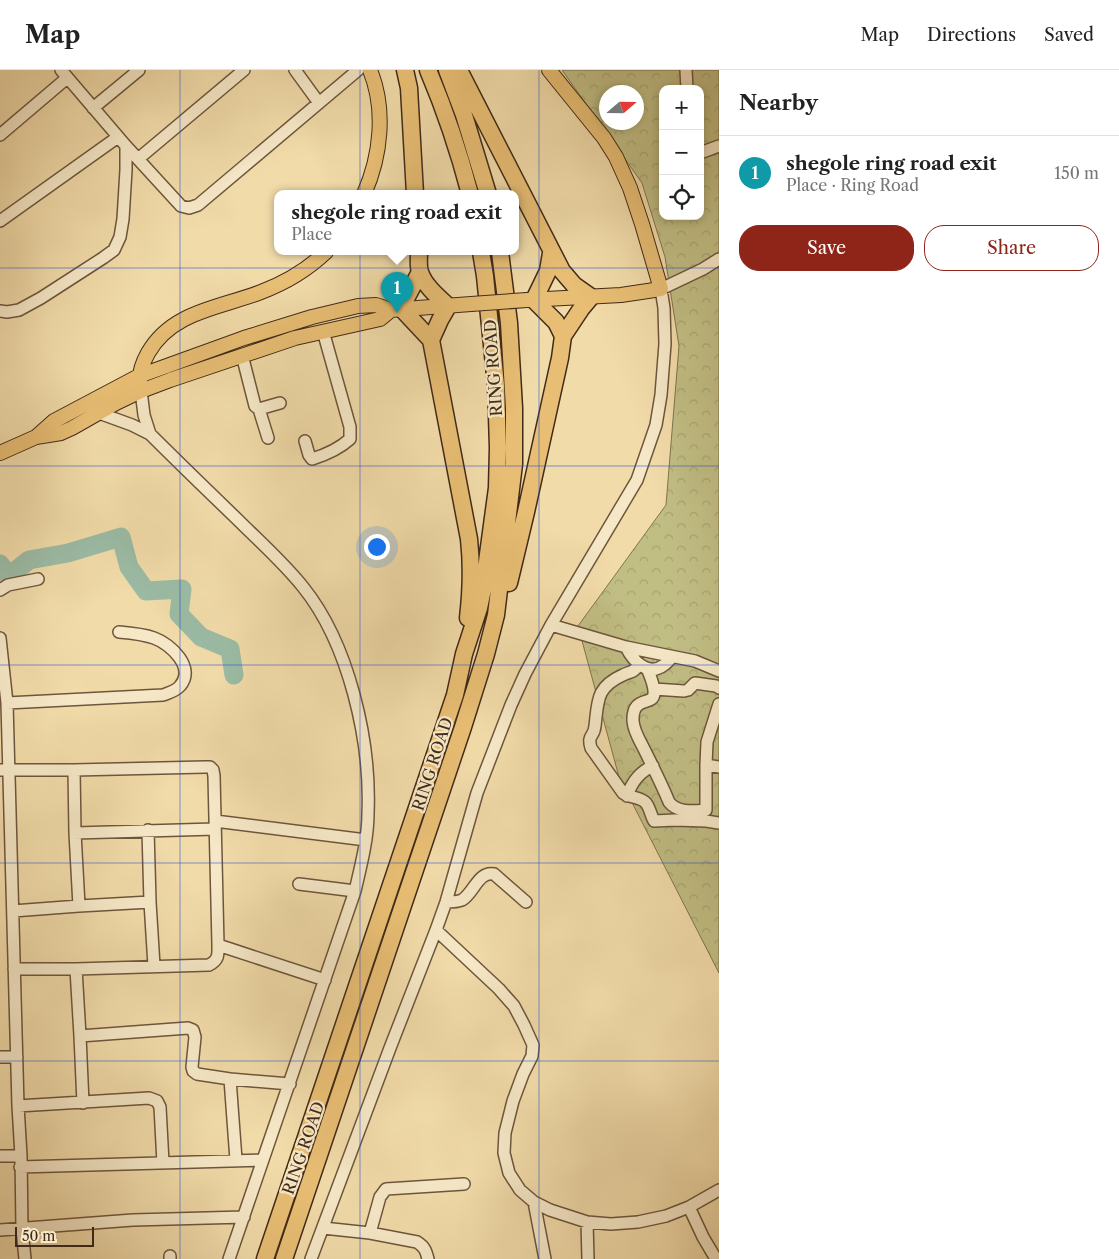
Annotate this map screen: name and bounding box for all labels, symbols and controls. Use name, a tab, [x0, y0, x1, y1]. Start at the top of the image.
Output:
text: Map	[25, 20, 80, 49]
text: Map	[860, 24, 899, 46]
text: Directions	[927, 24, 1016, 46]
text: Saved	[1044, 24, 1094, 46]
north arrow	[599, 85, 644, 130]
map controls	[659, 85, 704, 220]
button: +	[659, 85, 704, 130]
text: Nearby	[739, 90, 818, 115]
button: −	[659, 130, 704, 175]
text: shegole ring road exit	[786, 152, 997, 175]
text: 1	[751, 163, 759, 183]
text: 150 m	[1054, 163, 1099, 183]
button: locate	[659, 175, 704, 220]
text: Place · Ring Road	[786, 175, 919, 195]
popup	[274, 190, 519, 255]
text: shegole ring road exit	[291, 201, 502, 224]
text: Place	[291, 224, 332, 244]
button: Save	[739, 225, 914, 271]
button: Share	[924, 225, 1099, 271]
pin: 1	[381, 272, 413, 313]
street label: RING ROAD	[480, 319, 506, 417]
your location	[364, 534, 390, 560]
street label: RING ROAD	[407, 715, 457, 813]
street label: RING ROAD	[278, 1099, 328, 1197]
scale bar	[15, 1224, 94, 1247]
text: 50 m	[22, 1227, 55, 1245]

